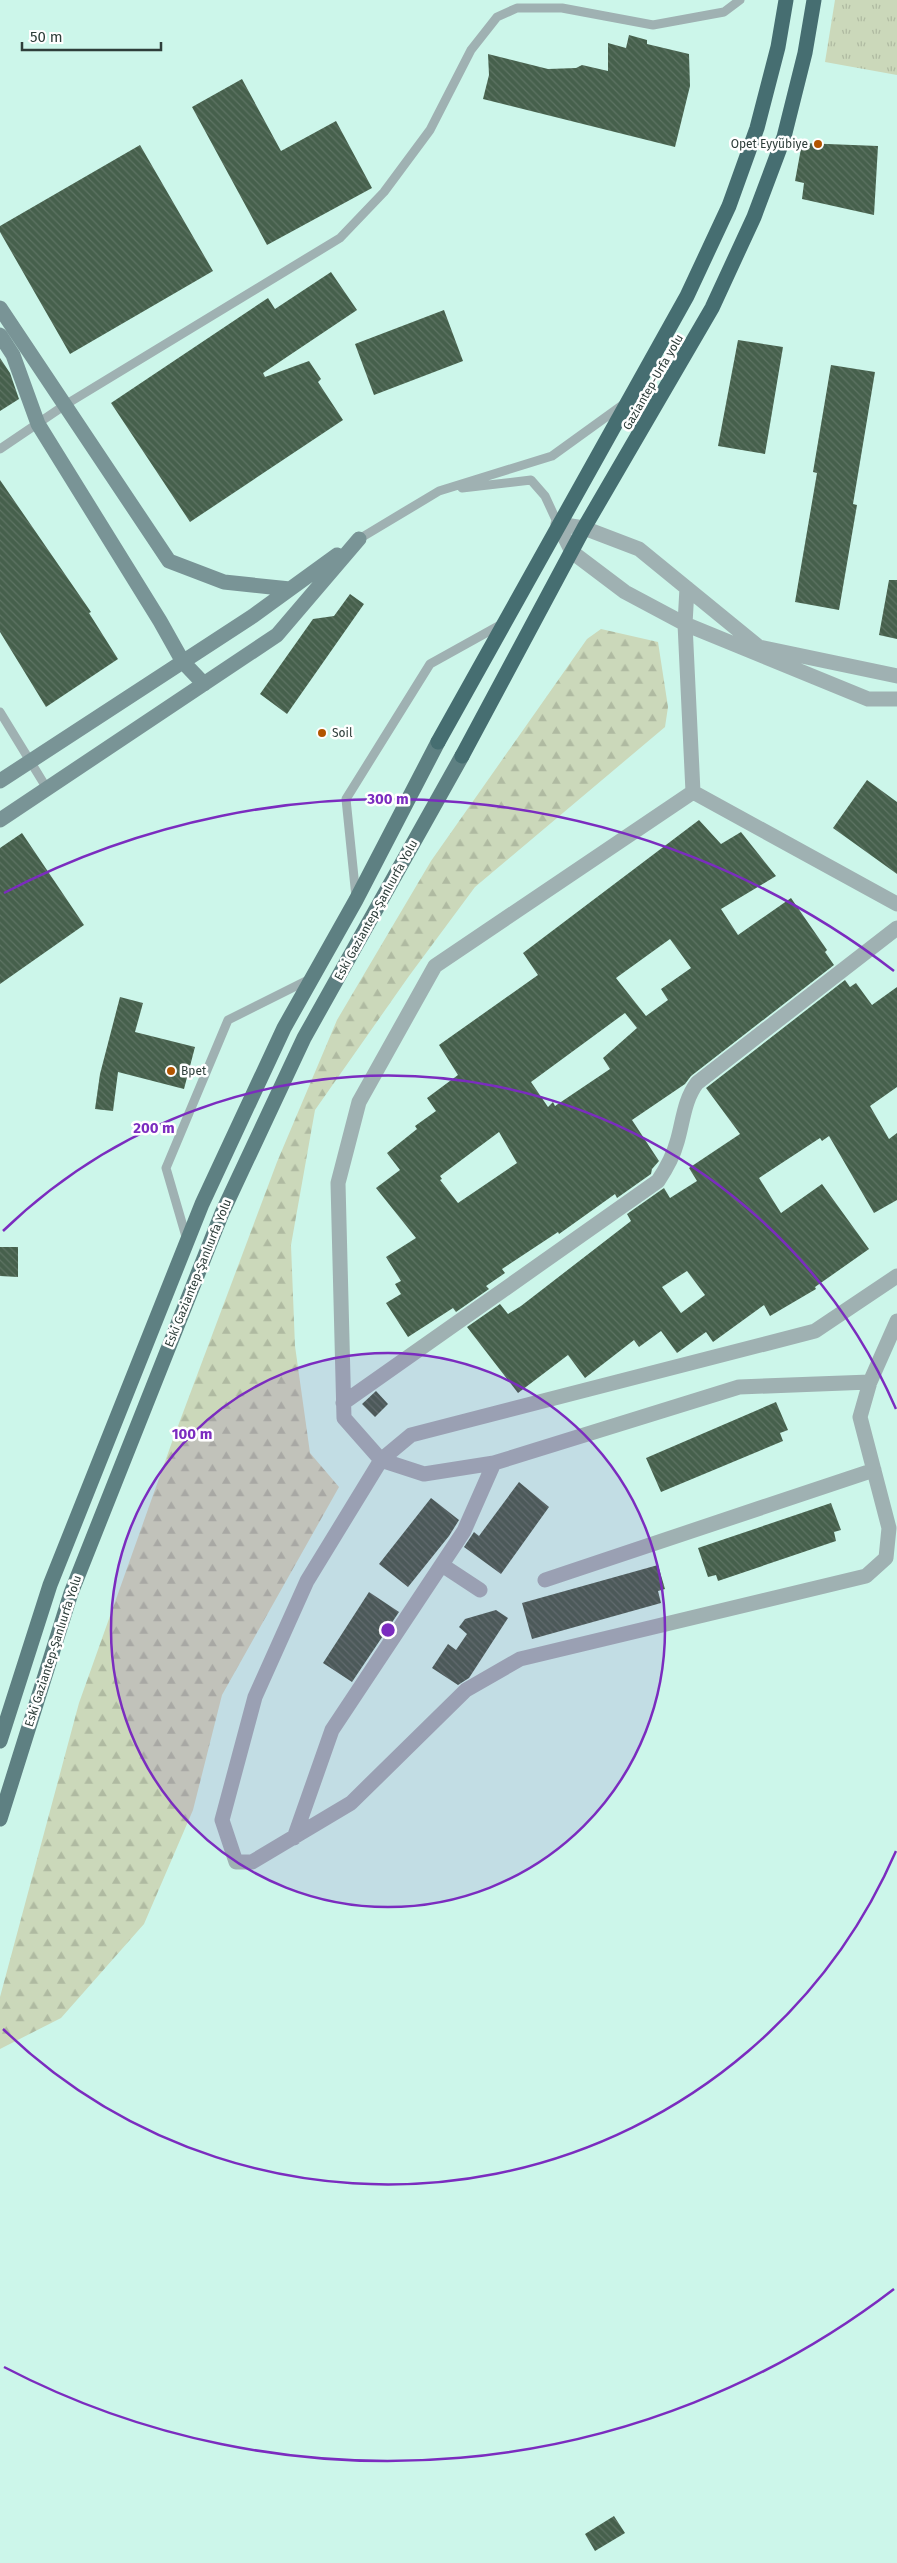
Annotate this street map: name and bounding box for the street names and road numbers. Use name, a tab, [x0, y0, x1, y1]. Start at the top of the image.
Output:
street label: Gaziantep-Urfa yolu	[620, 332, 686, 432]
street label: Eski Gaziantep-Şanlıurfa Yolu	[331, 837, 421, 983]
street label: Eski Gaziantep-Şanlıurfa Yolu	[162, 1197, 234, 1349]
street label: Eski Gaziantep-Şanlıurfa Yolu	[22, 1573, 84, 1729]

